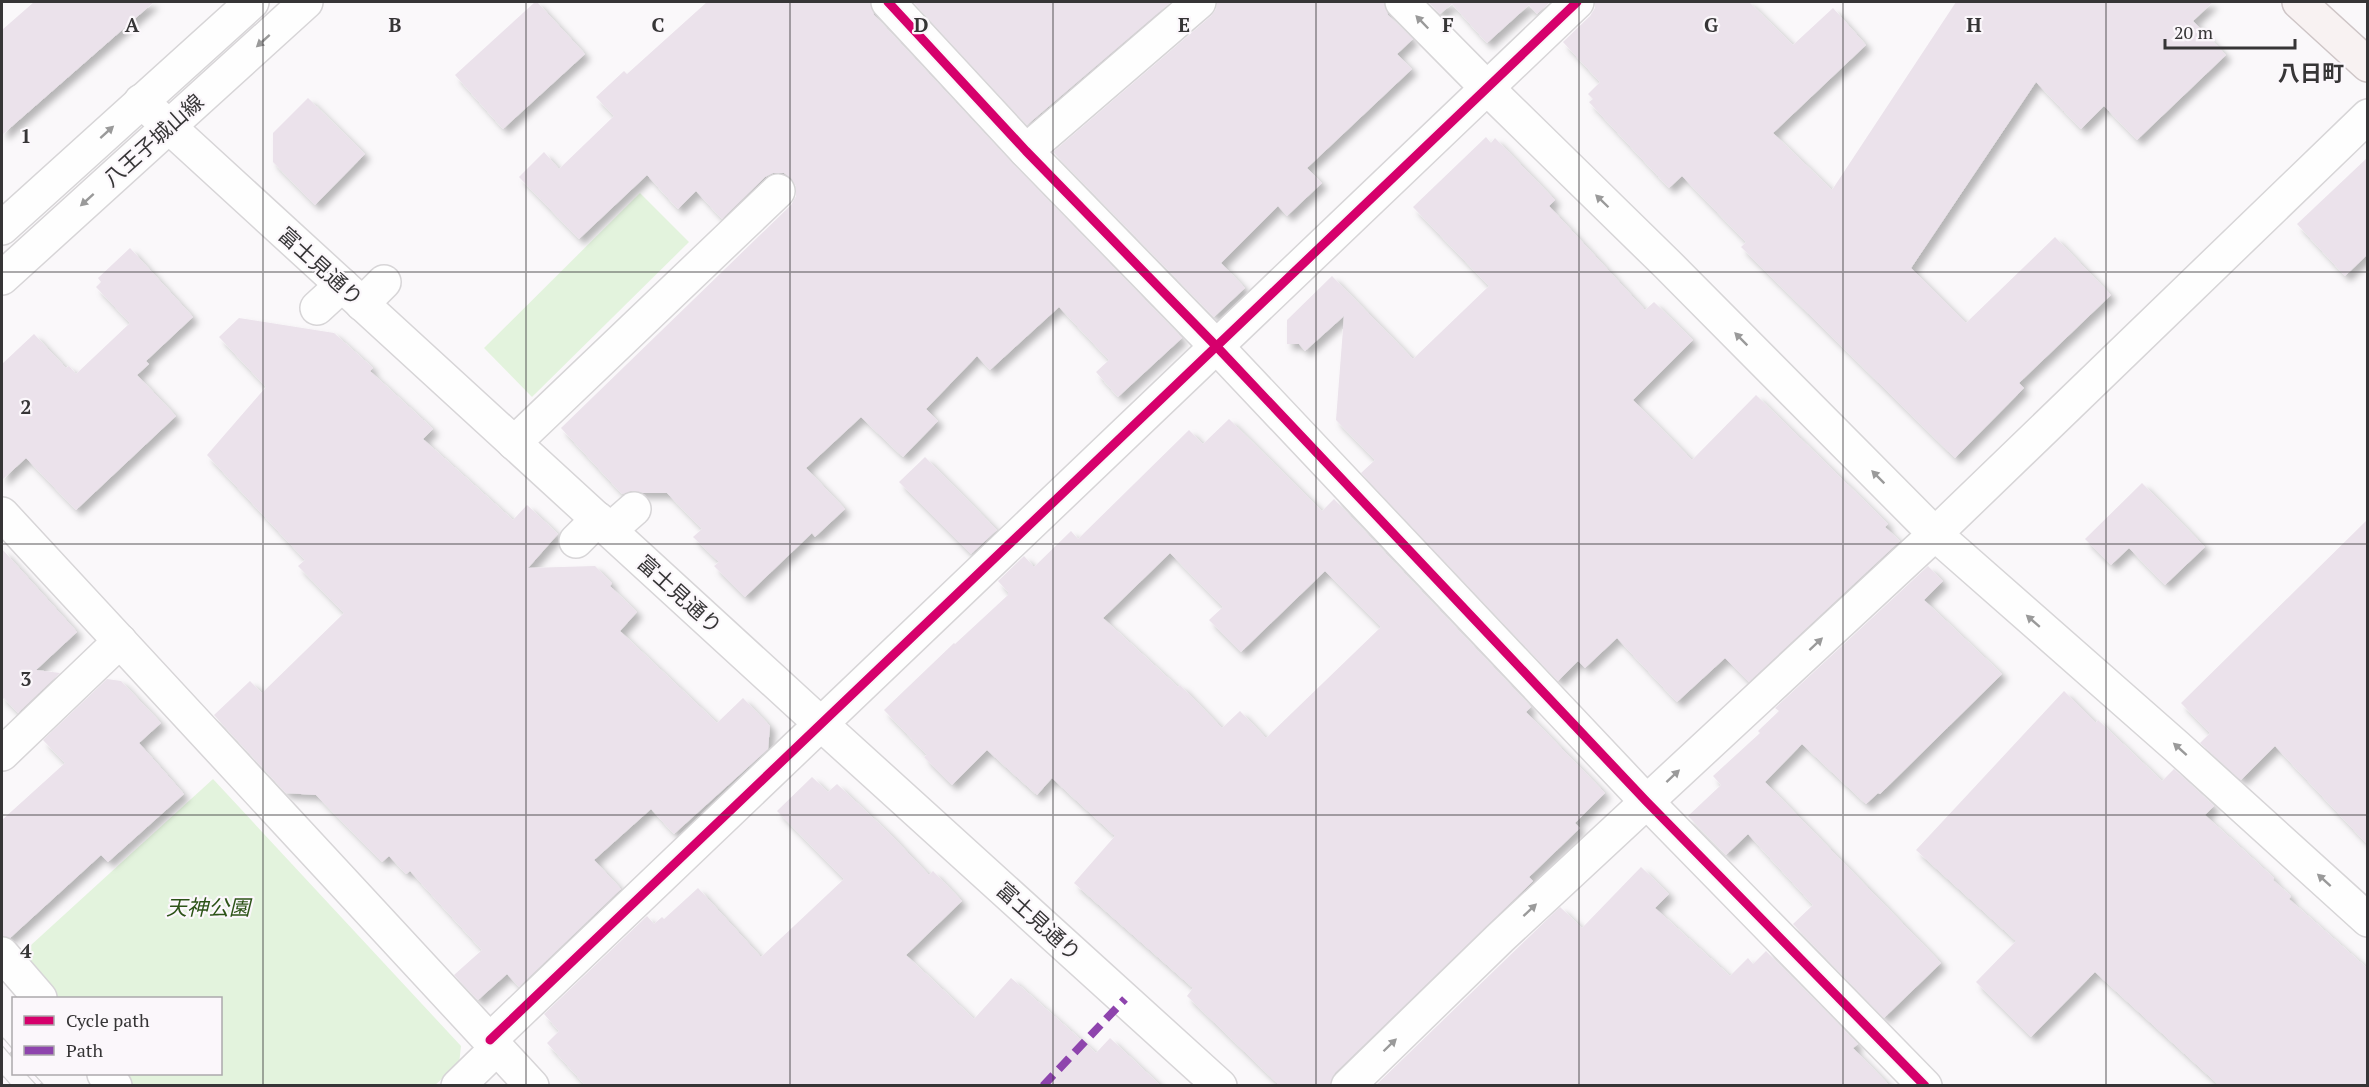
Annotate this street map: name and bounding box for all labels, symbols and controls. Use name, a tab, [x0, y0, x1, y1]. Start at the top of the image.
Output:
text: A	[125, 11, 140, 38]
text: B	[389, 11, 402, 38]
text: C	[651, 11, 665, 38]
text: D	[914, 11, 928, 38]
text: E	[1178, 11, 1190, 38]
text: F	[1442, 11, 1454, 38]
text: G	[1704, 11, 1718, 38]
text: H	[1966, 11, 1982, 38]
scale bar	[2165, 12, 2296, 50]
one-way arrow	[1416, 16, 1430, 30]
text: 20 m	[2174, 20, 2214, 44]
one-way arrow	[255, 34, 270, 48]
district label: 八日町	[2278, 58, 2344, 87]
street label: 八王子城山線	[97, 87, 209, 193]
text: 1	[20, 122, 32, 149]
one-way arrow	[99, 126, 114, 139]
one-way arrow	[80, 193, 95, 206]
one-way arrow	[1596, 195, 1610, 209]
street label: 富士見通り	[273, 220, 369, 312]
one-way arrow	[1734, 332, 1748, 346]
text: 2	[20, 393, 32, 420]
one-way arrow	[1872, 470, 1886, 484]
street label: 富士見通り	[632, 548, 728, 640]
one-way arrow	[2026, 615, 2041, 628]
one-way arrow	[1808, 638, 1823, 651]
text: 3	[20, 665, 32, 692]
one-way arrow	[2173, 743, 2188, 756]
one-way arrow	[1665, 770, 1680, 783]
one-way arrow	[2317, 874, 2331, 888]
street label: 富士見通り	[991, 875, 1087, 967]
park label: 天神公園	[166, 893, 253, 921]
one-way arrow	[1523, 903, 1537, 917]
text: 4	[20, 937, 32, 964]
legend	[12, 997, 222, 1075]
text: Cycle path	[66, 1008, 150, 1032]
text: Path	[66, 1038, 103, 1062]
one-way arrow	[1383, 1038, 1397, 1052]

